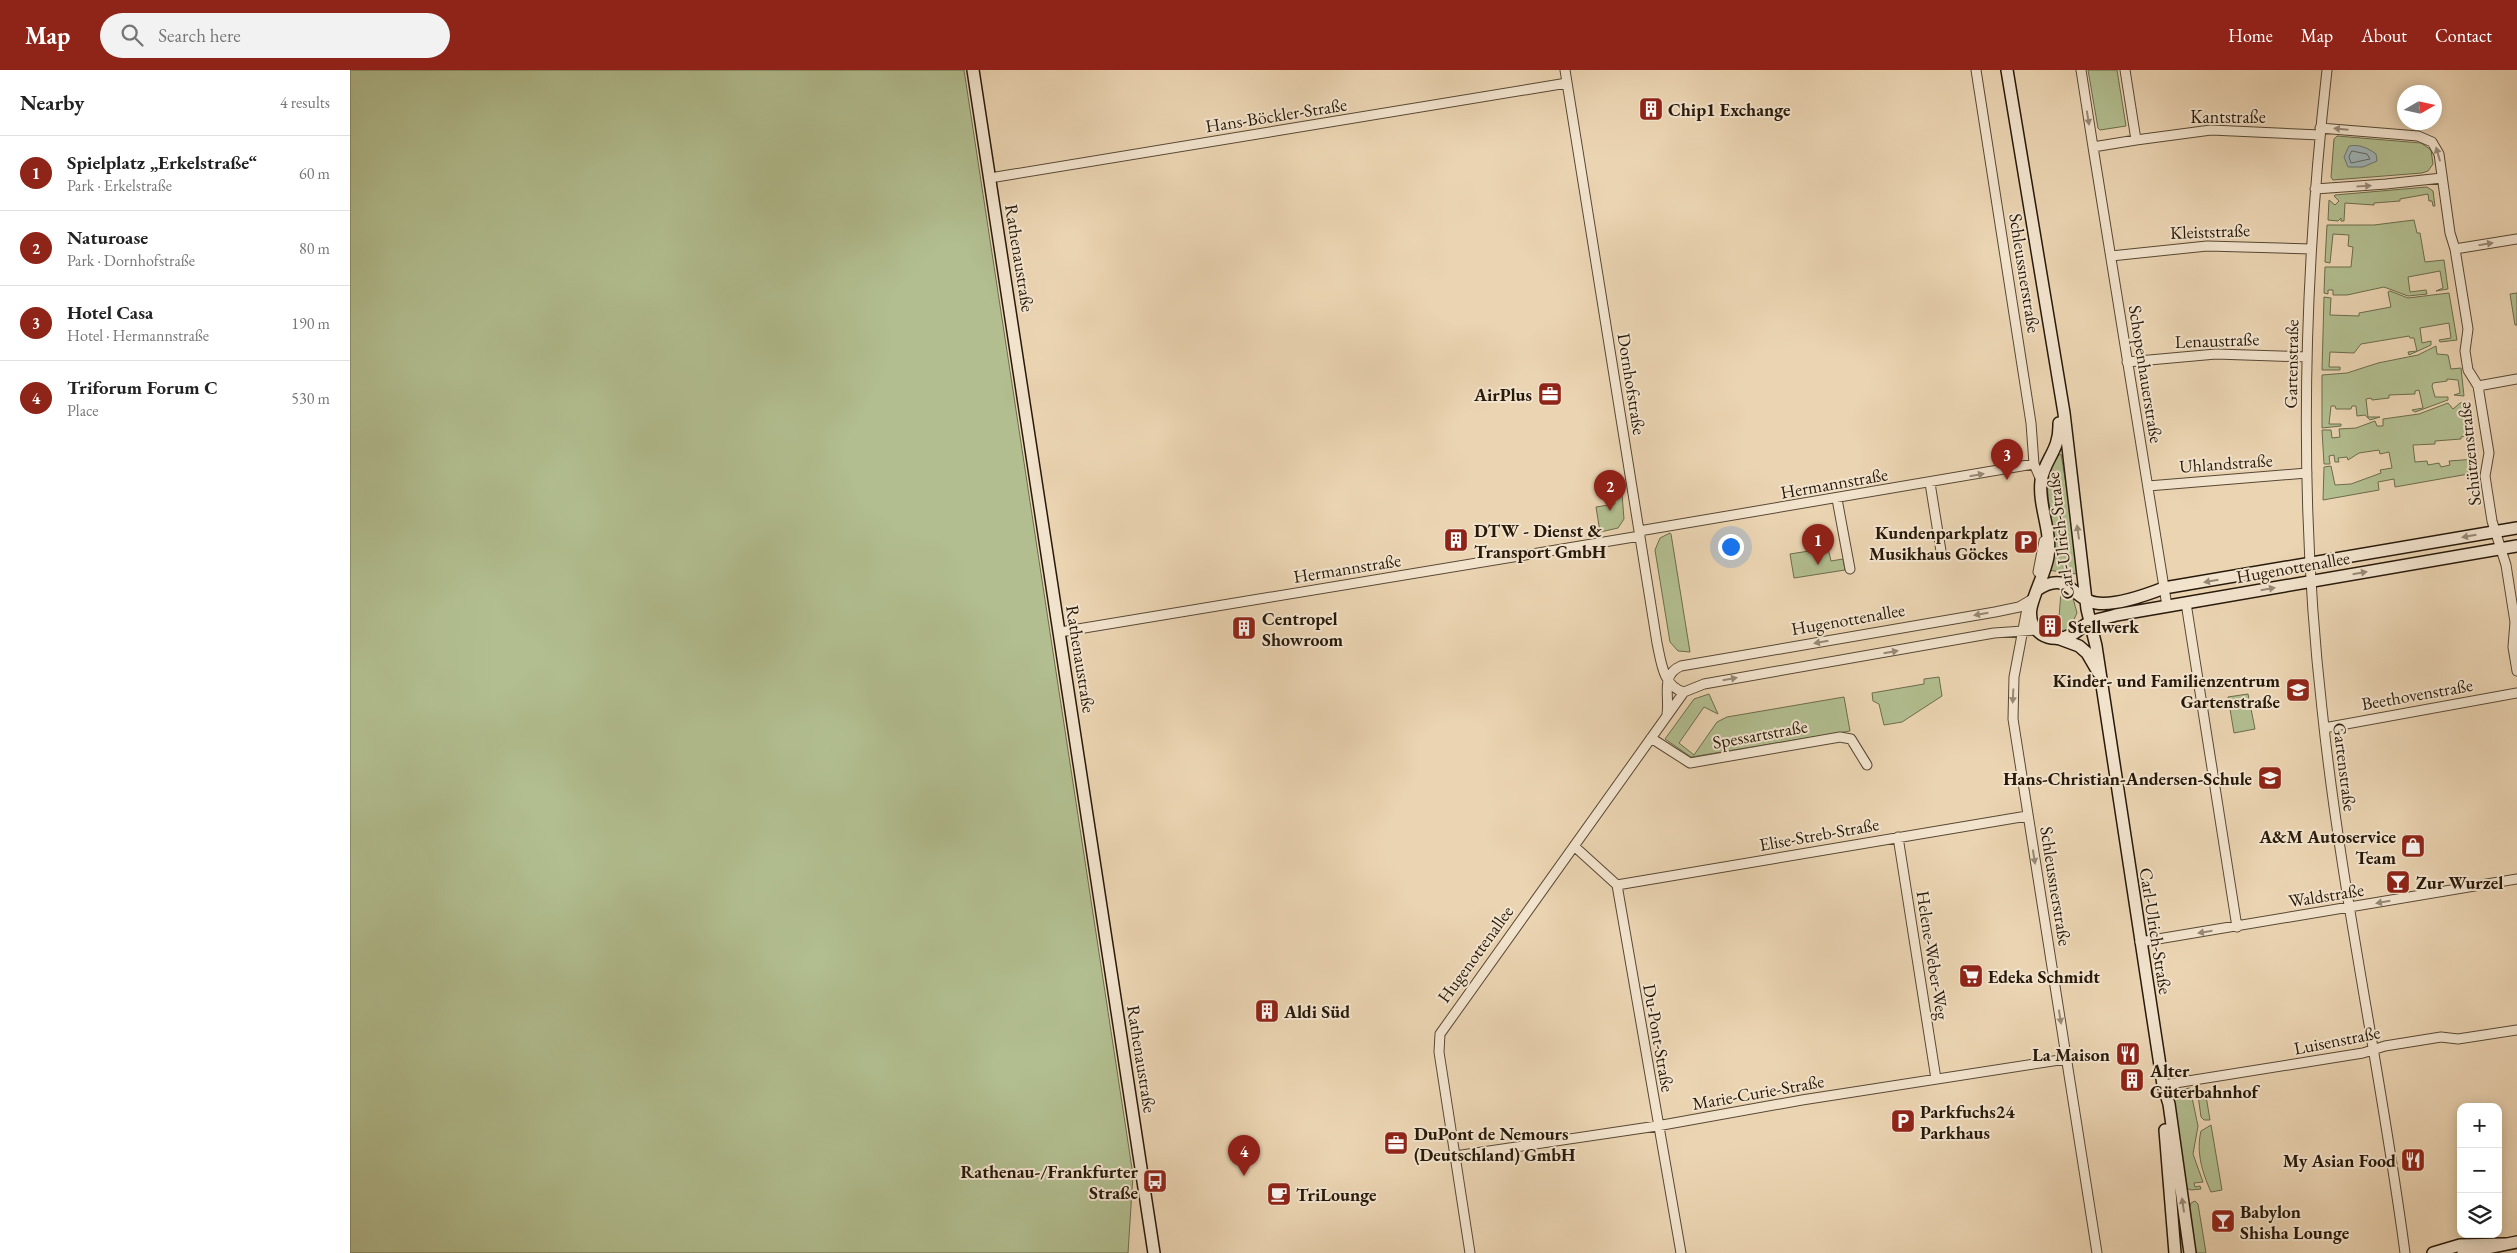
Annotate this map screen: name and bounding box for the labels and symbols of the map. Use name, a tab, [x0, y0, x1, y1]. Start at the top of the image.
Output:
north arrow	[2397, 85, 2442, 130]
street label: Hans-Böckler-Straße	[1204, 92, 1348, 138]
building icon: Chip1 Exchange	[1638, 96, 1664, 122]
place label: Chip1 Exchange	[1668, 98, 1791, 121]
street label: Kantstraße	[2190, 105, 2266, 128]
one-way arrow	[2085, 110, 2093, 126]
one-way arrow	[2333, 125, 2349, 133]
one-way arrow	[2434, 147, 2442, 162]
one-way arrow	[2356, 182, 2372, 190]
street label: Rathenaustraße	[1000, 202, 1040, 314]
street label: Schleussnerstraße	[2004, 212, 2046, 334]
street label: Kleiststraße	[2170, 218, 2250, 244]
one-way arrow	[2479, 240, 2495, 248]
street label: Schopenhauerstraße	[2124, 303, 2168, 445]
street label: Gartenstraße	[2279, 319, 2303, 409]
street label: Lenaustraße	[2174, 327, 2260, 353]
street label: Dornhofstraße	[1613, 332, 1651, 436]
office icon: AirPlus	[1537, 381, 1563, 407]
place label: AirPlus	[1473, 383, 1532, 406]
street label: Schützenstraße	[2452, 401, 2486, 507]
pin: 3	[1991, 439, 2023, 480]
street label: Uhlandstraße	[2179, 448, 2273, 478]
street label: Hermannstraße	[1779, 462, 1889, 504]
pin: 2	[1594, 470, 1626, 511]
one-way arrow	[1969, 470, 1985, 478]
street label: Carl-Ulrich-Straße	[2041, 471, 2079, 601]
place label: DTW - Dienst & Transport GmbH	[1474, 519, 1607, 563]
place label: Kundenparkplatz Musikhaus Göckes	[1869, 521, 2008, 565]
pin: 1	[1802, 524, 1834, 565]
one-way arrow	[2074, 524, 2082, 540]
building icon: DTW - Dienst & Transport GmbH	[1443, 527, 1469, 553]
parking icon: Kundenparkplatz Musikhaus Göckes	[2013, 529, 2039, 555]
one-way arrow	[2461, 533, 2477, 541]
your location	[1718, 534, 1744, 560]
street label: Hugenottenallee	[2234, 546, 2352, 588]
street label: Hermannstraße	[1292, 548, 1402, 588]
one-way arrow	[2352, 569, 2368, 577]
one-way arrow	[2203, 577, 2219, 585]
one-way arrow	[2261, 584, 2277, 592]
street label: Hugenottenallee	[1789, 598, 1907, 640]
street label: Rathenaustraße	[1061, 603, 1101, 715]
place label: Centropel Showroom	[1262, 607, 1344, 651]
one-way arrow	[1973, 611, 1989, 619]
building icon: Stellwerk	[2037, 613, 2063, 639]
building icon: Centropel Showroom	[1231, 615, 1257, 641]
place label: Stellwerk	[2068, 615, 2140, 638]
one-way arrow	[1813, 638, 1829, 646]
one-way arrow	[1883, 647, 1899, 655]
place label: Kinder- und Familienzentrum Gartenstraße	[2053, 669, 2280, 713]
street label: Beethovenstraße	[2360, 673, 2474, 715]
one-way arrow	[1723, 675, 1739, 683]
school or university icon: Kinder- und Familienzentrum Gartenstraße	[2285, 677, 2311, 703]
one-way arrow	[2008, 688, 2016, 704]
street label: Spessartstraße	[1711, 714, 1809, 754]
street label: Gartenstraße	[2328, 721, 2362, 813]
school or university icon: Hans-Christian-Andersen-Schule	[2257, 765, 2283, 791]
place label: Hans-Christian-Andersen-Schule	[2003, 767, 2252, 790]
street label: Elise-Streb-Straße	[1757, 812, 1881, 856]
street label: Schleussnerstraße	[2035, 825, 2077, 947]
place label: A&M Autoservice Team	[2258, 825, 2396, 869]
shop icon: A&M Autoservice Team	[2400, 833, 2426, 859]
one-way arrow	[2030, 849, 2038, 865]
street label: Carl-Ulrich-Straße	[2135, 866, 2177, 996]
bar icon: Zur Wurzel	[2385, 869, 2411, 895]
place label: Zur Wurzel	[2416, 871, 2503, 894]
street label: Waldstraße	[2287, 878, 2365, 912]
street label: Helene-Weber-Weg	[1911, 889, 1955, 1021]
one-way arrow	[2374, 899, 2390, 907]
street label: Hugenottenallee	[1432, 901, 1518, 1007]
one-way arrow	[2197, 928, 2213, 936]
supermarket icon: Edeka Schmidt	[1958, 963, 1984, 989]
place label: Edeka Schmidt	[1988, 965, 2100, 988]
street label: Du-Pont-Straße	[1638, 982, 1680, 1094]
building icon: Aldi Süd	[1254, 998, 1280, 1024]
place label: Aldi Süd	[1283, 1000, 1350, 1023]
street label: Rathenaustraße	[1122, 1003, 1162, 1115]
one-way arrow	[2056, 1009, 2064, 1025]
street label: Luisenstraße	[2292, 1020, 2382, 1060]
restaurant icon: La Maison	[2115, 1041, 2141, 1067]
place label: La Maison	[2032, 1043, 2110, 1066]
place label: Alter Güterbahnhof	[2149, 1059, 2261, 1103]
building icon: Alter Güterbahnhof	[2119, 1067, 2145, 1093]
street label: Marie-Curie-Straße	[1690, 1069, 1826, 1115]
place label: Parkfuchs24 Parkhaus	[1920, 1100, 2015, 1144]
parking icon: Parkfuchs24 Parkhaus	[1890, 1108, 1916, 1134]
place label: DuPont de Nemours (Deutschland) GmbH	[1414, 1122, 1576, 1166]
office icon: DuPont de Nemours (Deutschland) GmbH	[1383, 1130, 1409, 1156]
pin: 4	[1228, 1135, 1260, 1176]
restaurant icon: My Asian Food	[2400, 1147, 2426, 1173]
place label: My Asian Food	[2283, 1149, 2396, 1172]
place label: Rathenau-/Frankfurter Straße	[961, 1160, 1139, 1204]
bus stop icon: Rathenau-/Frankfurter Straße	[1142, 1168, 1168, 1194]
cafe icon: TriLounge	[1266, 1181, 1292, 1207]
place label: TriLounge	[1296, 1183, 1377, 1206]
one-way arrow	[2179, 1196, 2187, 1212]
place label: Babylon Shisha Lounge	[2240, 1200, 2350, 1244]
bar icon: Babylon Shisha Lounge	[2210, 1208, 2236, 1234]

